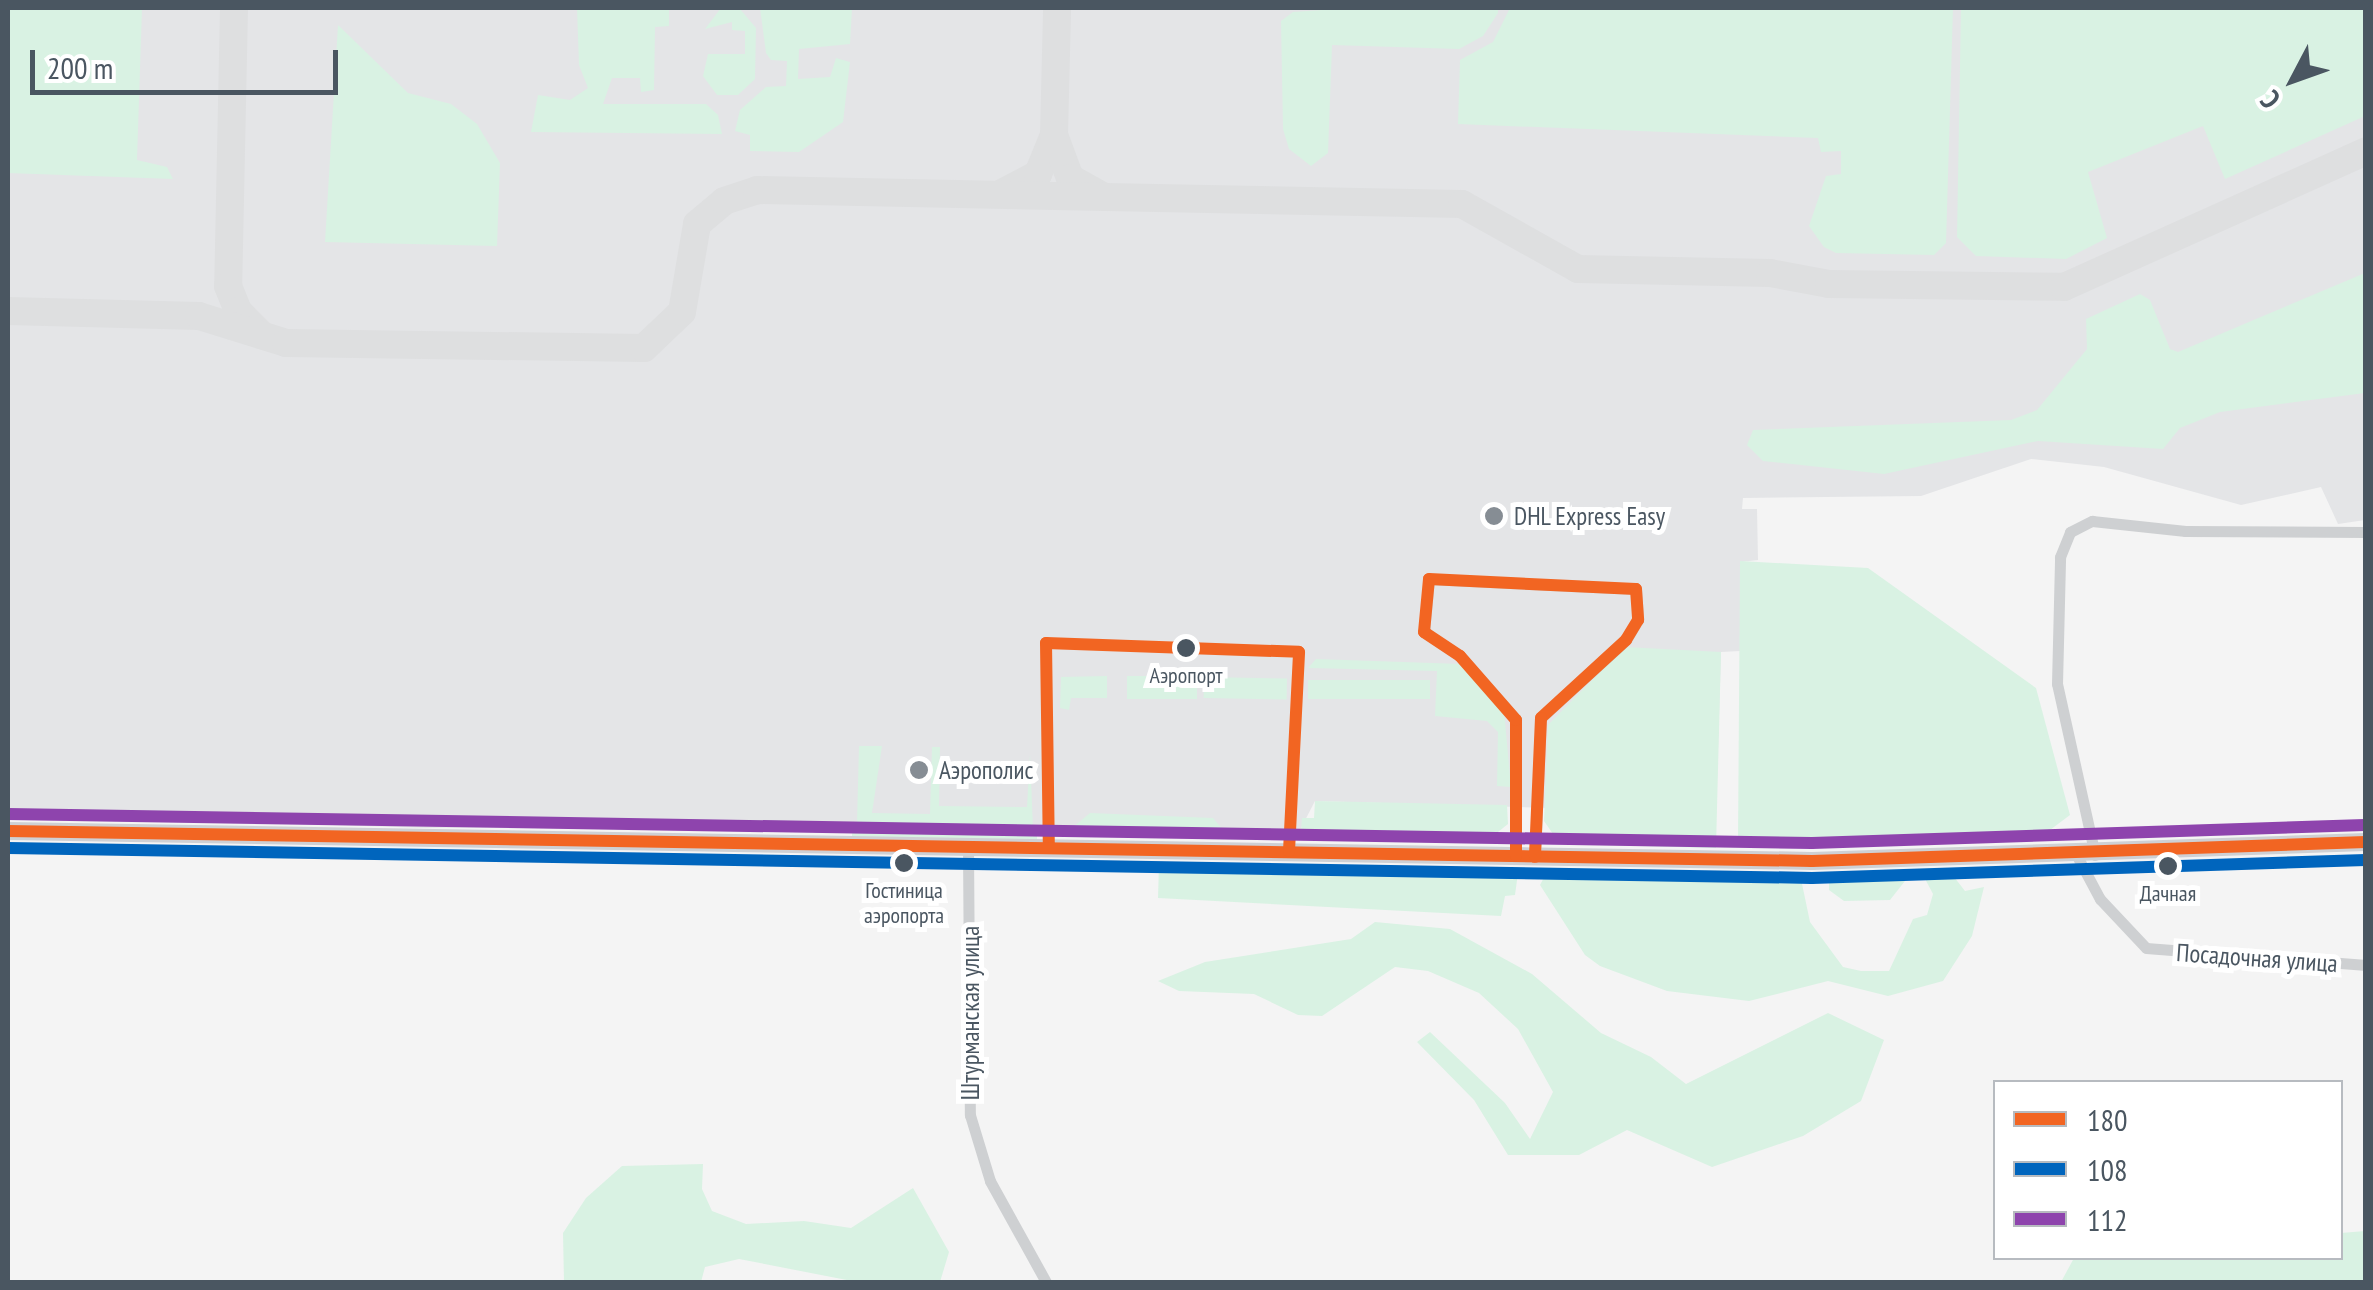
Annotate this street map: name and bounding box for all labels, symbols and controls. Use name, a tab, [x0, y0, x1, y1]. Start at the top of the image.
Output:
scale bar	[35, 30, 342, 92]
north arrow	[2243, 30, 2343, 130]
text: 200 m	[47, 48, 113, 87]
text: С	[2252, 83, 2288, 117]
place label: DHL Express Easy	[1514, 501, 1666, 531]
marker: DHL Express Easy	[1483, 505, 1505, 527]
marker: Аэропорт	[1176, 638, 1196, 658]
place label: Аэропорт	[1150, 663, 1222, 689]
place label: Аэрополис	[939, 755, 1033, 785]
marker: Аэрополис	[908, 759, 930, 781]
marker: Гостиница аэропорта	[894, 853, 914, 873]
marker: Дачная	[2158, 856, 2178, 876]
place label: Гостиница аэропорта	[864, 877, 944, 928]
place label: Дачная	[2140, 881, 2196, 907]
street label: Штурманская улица	[955, 926, 985, 1100]
street label: Посадочная улица	[2175, 937, 2339, 979]
legend	[1993, 1080, 2343, 1260]
text: 180	[2087, 1100, 2128, 1139]
text: 108	[2087, 1150, 2128, 1189]
text: 112	[2087, 1200, 2128, 1239]

